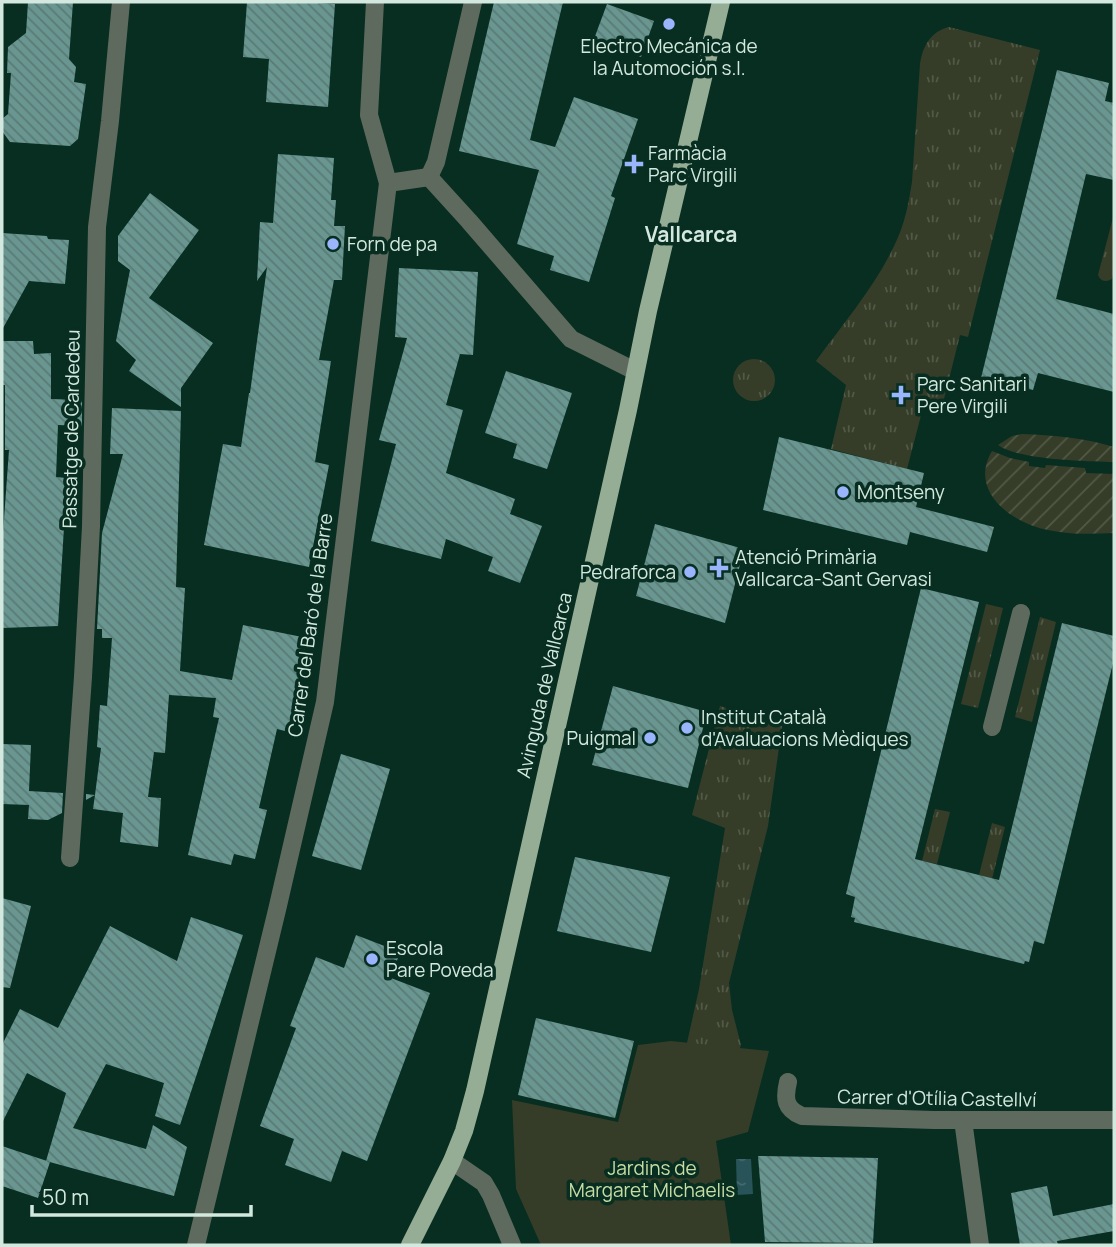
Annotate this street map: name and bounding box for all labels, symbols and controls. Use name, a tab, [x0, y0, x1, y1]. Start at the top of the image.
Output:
marker: Electro Mecánica de la Automoción s.l.	[661, 16, 677, 32]
place label: Electro Mecánica de la Automoción s.l.	[580, 33, 758, 81]
place label: Farmàcia Parc Virgili	[648, 140, 737, 188]
marker: Farmàcia Parc Virgili	[626, 156, 642, 172]
district label: Vallcarca	[645, 220, 737, 248]
place label: Forn de pa	[347, 231, 437, 257]
marker: Forn de pa	[325, 236, 341, 252]
street label: Passatge de Cardedeu	[56, 329, 86, 529]
place label: Parc Sanitari Pere Virgili	[917, 371, 1027, 419]
marker: Parc Sanitari Pere Virgili	[891, 385, 911, 405]
place label: Montseny	[857, 479, 945, 505]
marker: Montseny	[835, 484, 851, 500]
street label: Carrer del Baró de la Barre	[281, 511, 339, 739]
place label: Atenció Primària Vallcarca-Sant Gervasi	[735, 544, 932, 592]
marker: Atenció Primària Vallcarca-Sant Gervasi	[709, 558, 729, 578]
place label: Pedraforca	[580, 559, 676, 585]
marker: Pedraforca	[682, 564, 698, 580]
street label: Avinguda de Vallcarca	[510, 590, 578, 780]
place label: Institut Català d'Avaluacions Mèdiques	[701, 704, 909, 752]
marker: Institut Català d'Avaluacions Mèdiques	[679, 720, 695, 736]
place label: Puigmal	[566, 725, 636, 751]
marker: Puigmal	[642, 730, 658, 746]
place label: Escola Pare Poveda	[386, 935, 494, 983]
marker: Escola Pare Poveda	[364, 951, 380, 967]
street label: Carrer d'Otília Castellví	[837, 1083, 1037, 1113]
park label: Jardins de Margaret Michaelis	[569, 1155, 735, 1203]
scale bar	[32, 1174, 250, 1218]
text: 50 m	[42, 1183, 89, 1211]

